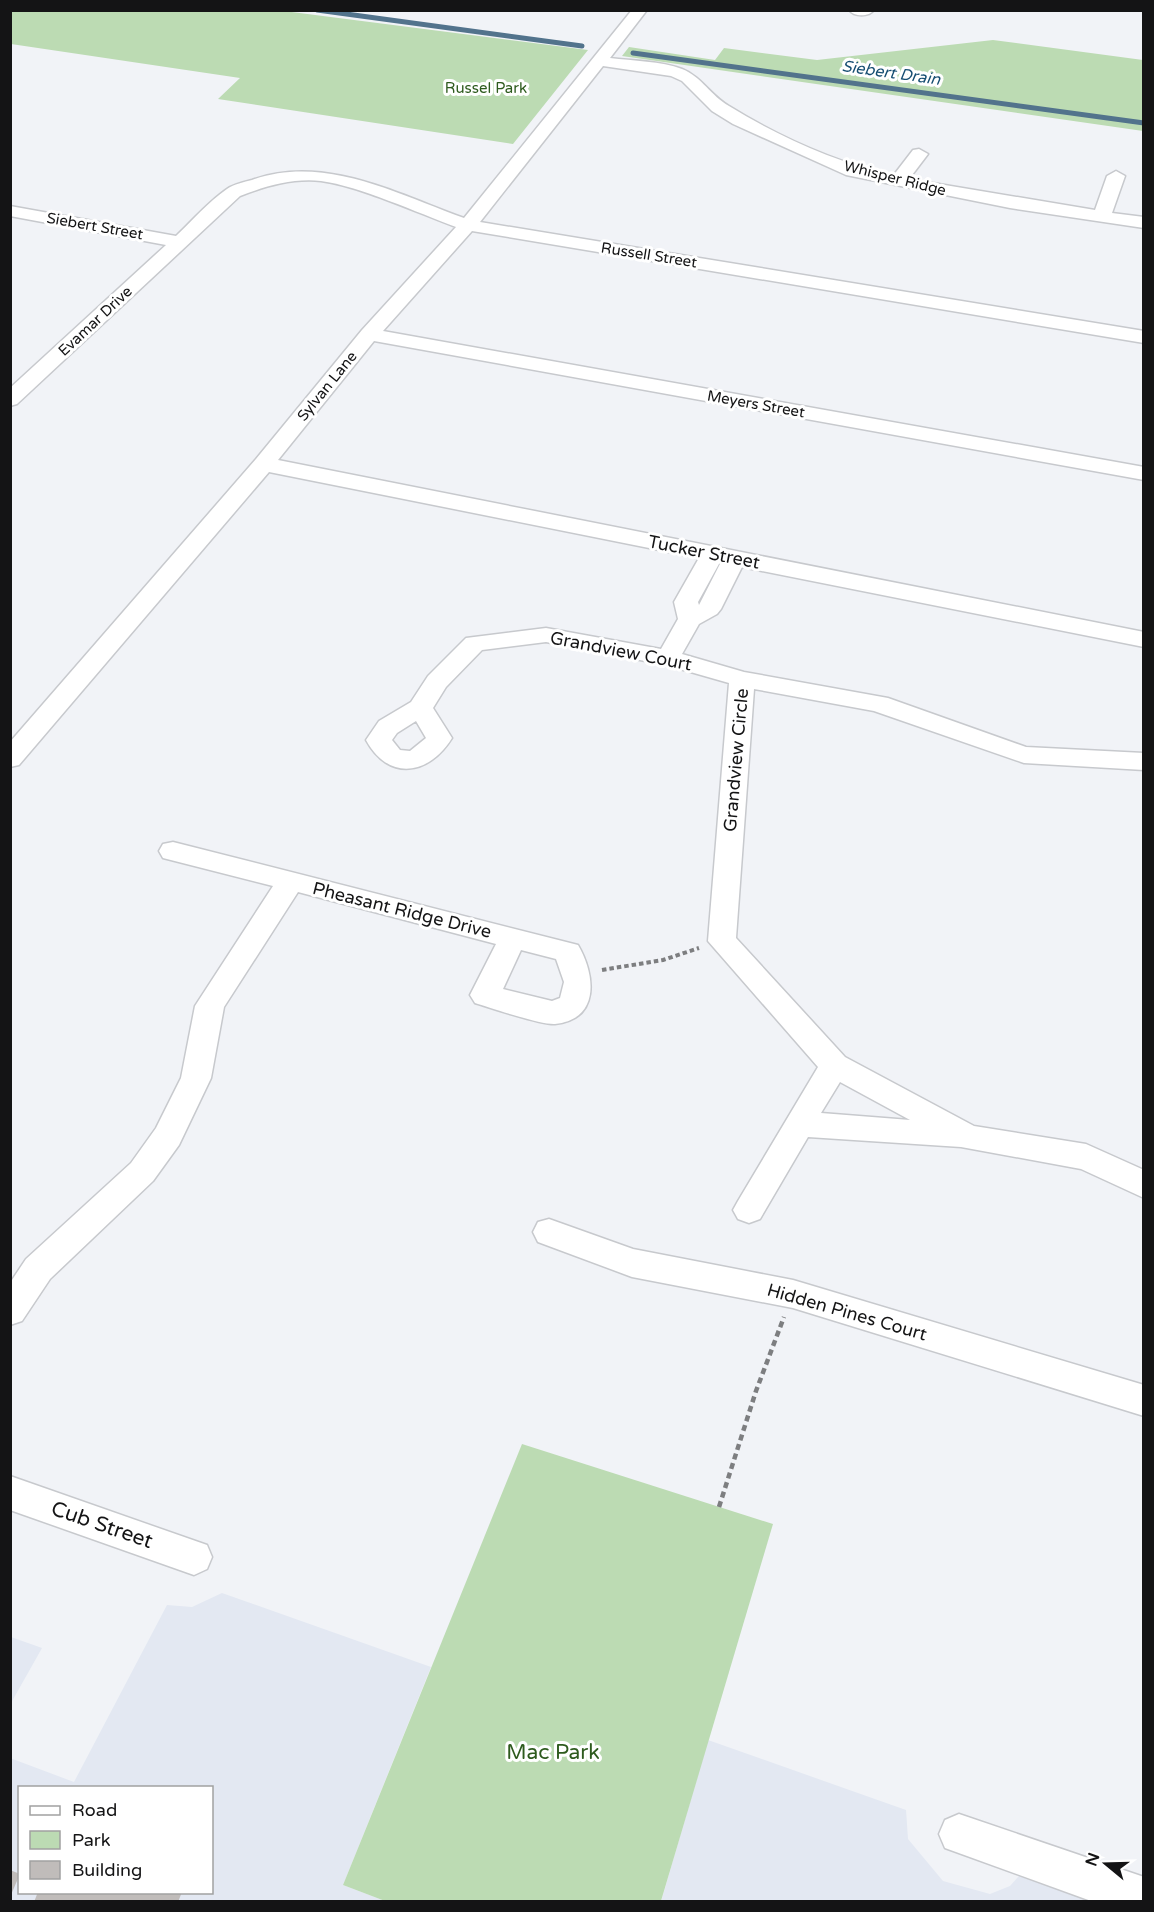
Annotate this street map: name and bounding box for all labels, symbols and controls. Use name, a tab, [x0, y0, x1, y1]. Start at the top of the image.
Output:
water label: Siebert Drain	[841, 56, 943, 90]
park label: Russel Park	[445, 79, 527, 97]
street label: Whisper Ridge	[842, 157, 948, 199]
street label: Siebert Street	[45, 209, 145, 243]
street label: Russell Street	[600, 239, 699, 272]
street label: Evamar Drive	[54, 282, 136, 360]
street label: Sylvan Lane	[293, 347, 361, 425]
street label: Meyers Street	[706, 387, 806, 421]
street label: Tucker Street	[646, 530, 762, 574]
street label: Grandview Court	[548, 626, 694, 676]
street label: Grandview Circle	[719, 687, 753, 833]
street label: Pheasant Ridge Drive	[310, 877, 494, 943]
street label: Hidden Pines Court	[765, 1279, 930, 1345]
street label: Cub Street	[48, 1496, 156, 1554]
park label: Mac Park	[506, 1740, 600, 1765]
legend	[18, 1786, 213, 1894]
text: Road	[72, 1799, 117, 1821]
text: Park	[72, 1829, 111, 1851]
north arrow	[1076, 1834, 1136, 1894]
text: N	[1081, 1850, 1104, 1869]
text: Building	[72, 1859, 142, 1881]

